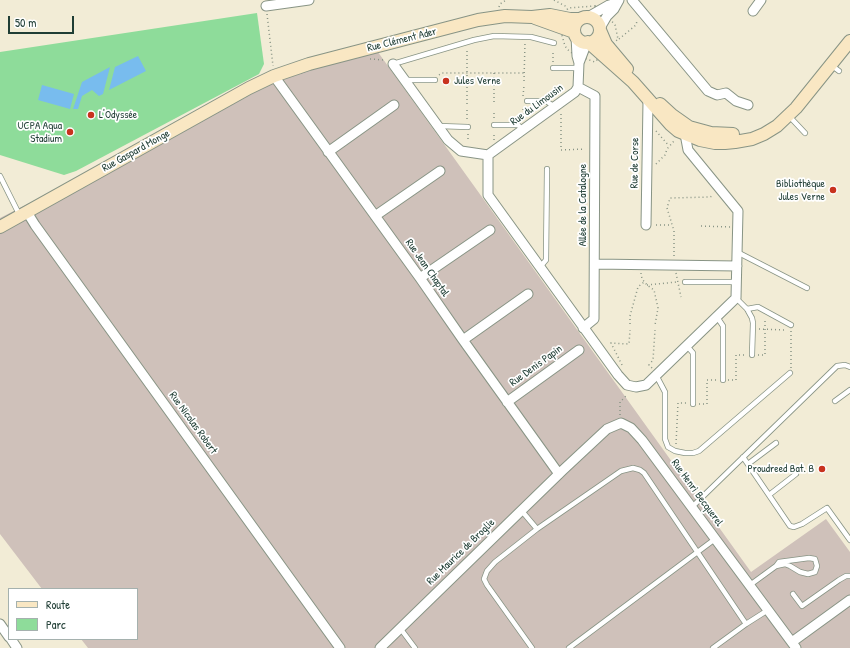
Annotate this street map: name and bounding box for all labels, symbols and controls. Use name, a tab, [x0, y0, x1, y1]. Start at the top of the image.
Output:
scale bar	[10, 8, 76, 34]
text: 50 m	[15, 14, 36, 31]
street label: Rue Clément Ader	[366, 25, 438, 55]
place label: Jules Verne	[454, 74, 501, 88]
marker: Jules Verne	[441, 76, 451, 86]
street label: Rue du Limousin	[508, 81, 566, 129]
place label: L'Odyssée	[99, 108, 137, 122]
marker: L'Odyssée	[86, 110, 96, 120]
place label: UCPA Aqua Stadium	[18, 119, 62, 145]
marker: UCPA Aqua Stadium	[65, 127, 75, 137]
street label: Rue Gaspard Monge	[100, 127, 172, 175]
street label: Rue de Corse	[628, 137, 642, 189]
street label: Allée de la Catalogne	[576, 164, 590, 246]
place label: Bibliothèque Jules Verne	[776, 177, 825, 203]
marker: Bibliothèque Jules Verne	[828, 185, 838, 195]
street label: Rue Jean Chaptal	[402, 237, 452, 299]
street label: Rue Denis Papin	[507, 342, 565, 390]
street label: Rue Nicolas Robert	[166, 389, 220, 457]
street label: Rue Henri Becquerel	[668, 457, 726, 529]
place label: Proudreed Bat. B	[747, 462, 814, 476]
marker: Proudreed Bat. B	[817, 464, 827, 474]
street label: Rue Maurice de Broglie	[424, 516, 498, 588]
legend	[8, 588, 138, 640]
text: Route	[46, 596, 70, 613]
text: Parc	[46, 616, 66, 633]

